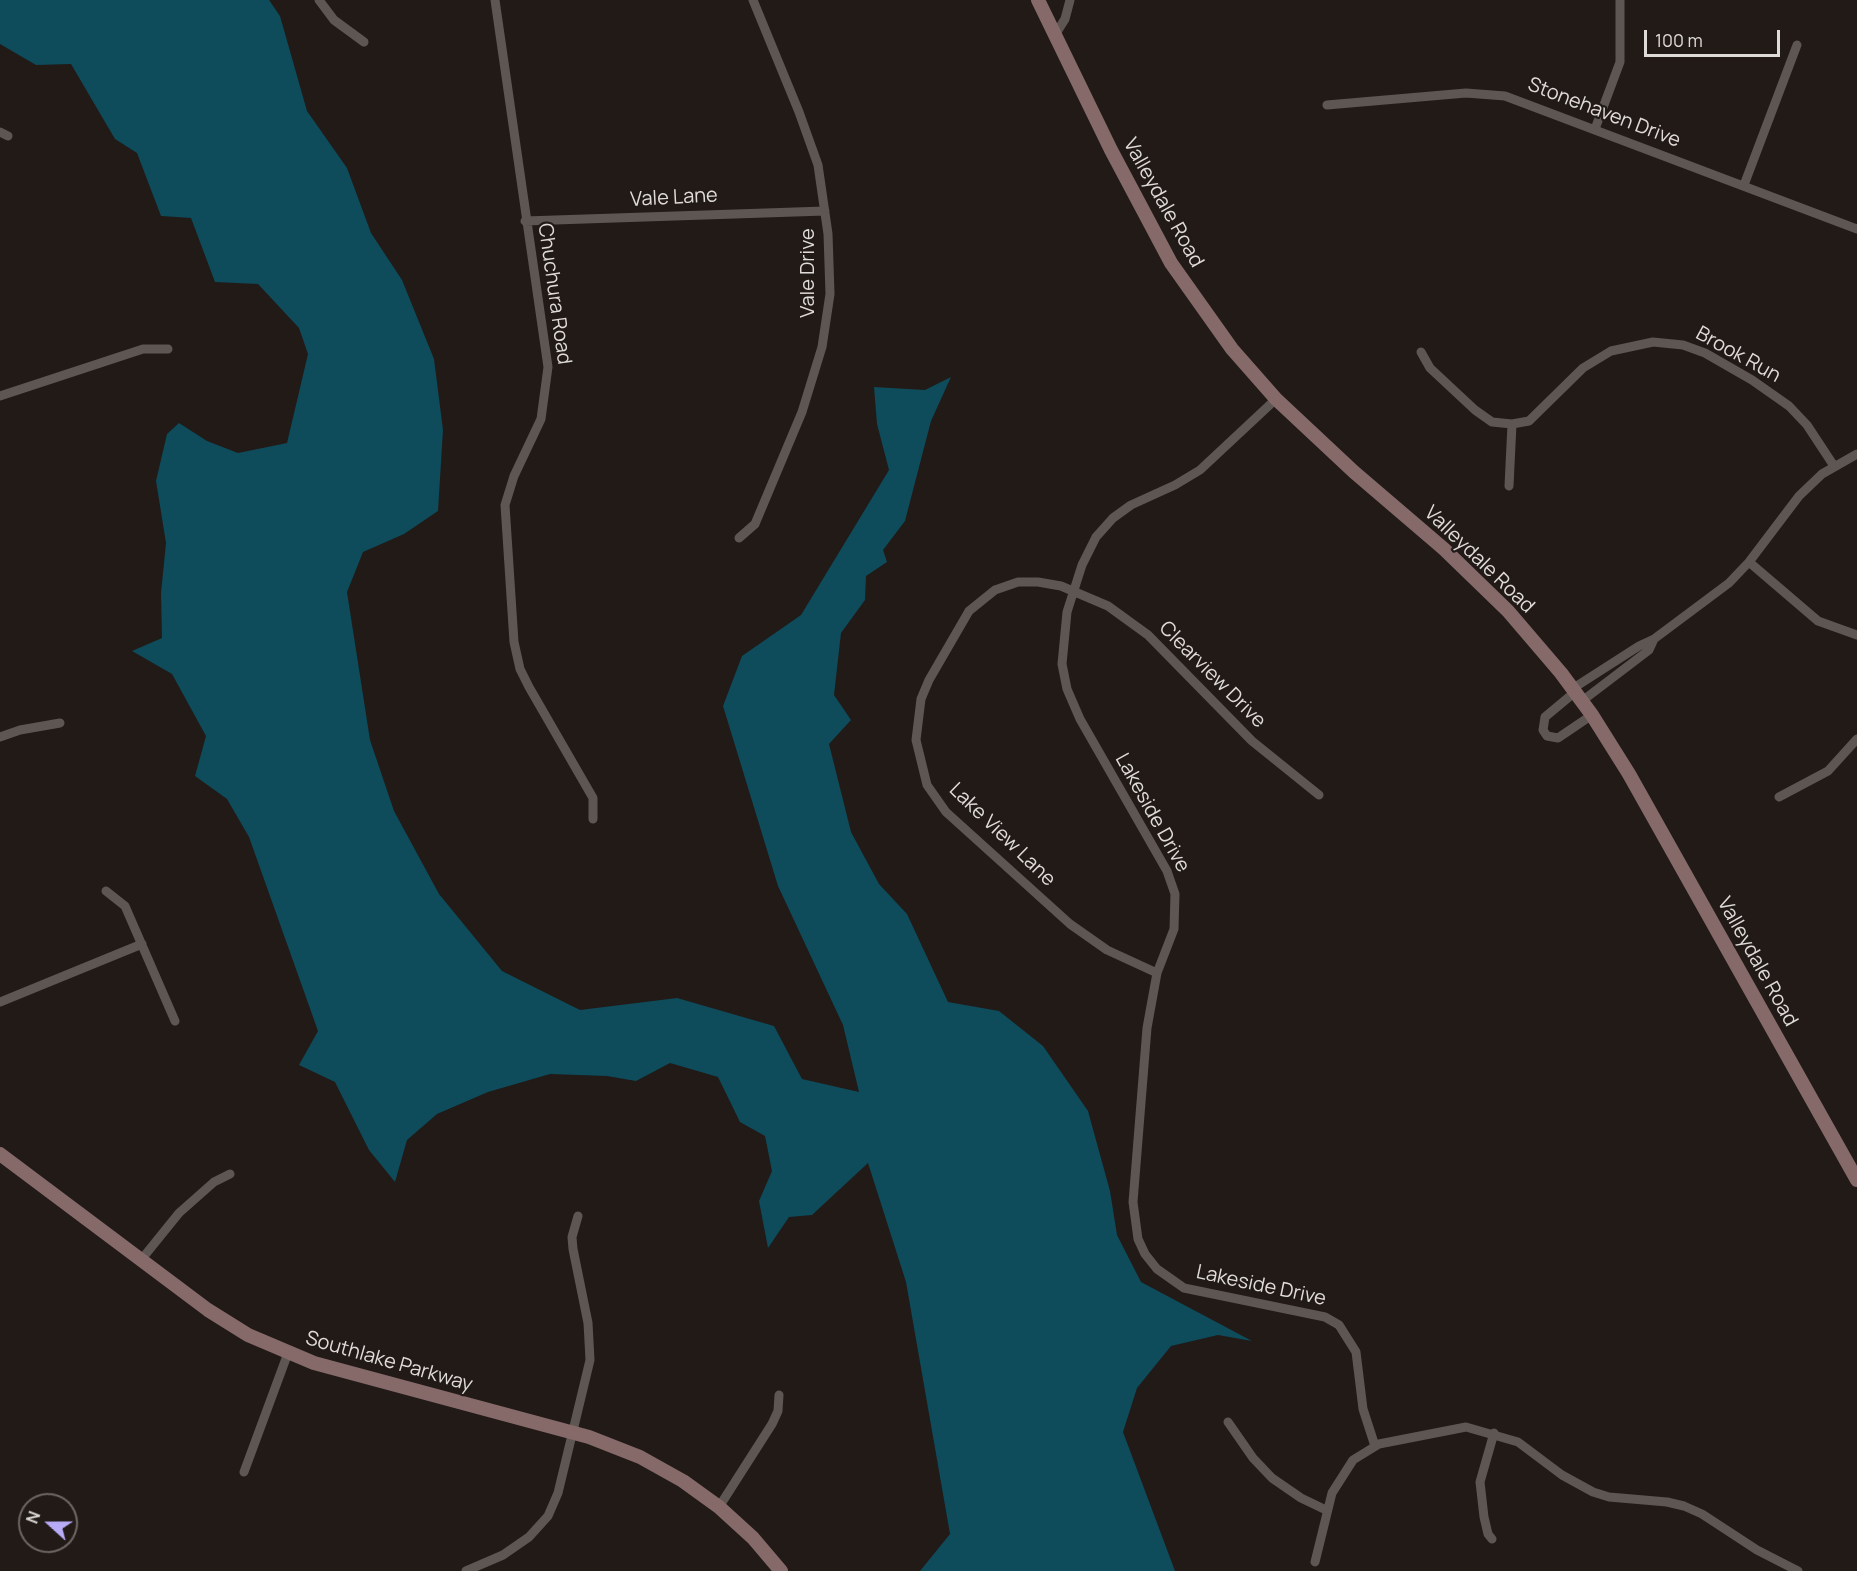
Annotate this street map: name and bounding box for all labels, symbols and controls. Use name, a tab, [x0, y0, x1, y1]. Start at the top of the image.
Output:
scale bar	[1647, 18, 1784, 56]
text: 100 m	[1655, 28, 1703, 52]
street label: Stonehaven Drive	[1524, 73, 1684, 153]
street label: Valleydale Road	[1118, 134, 1208, 272]
street label: Vale Lane	[630, 184, 718, 212]
street label: Chuchura Road	[532, 222, 576, 366]
street label: Vale Drive	[796, 228, 820, 318]
street label: Brook Run	[1691, 322, 1785, 388]
street label: Valleydale Road	[1419, 501, 1539, 619]
street label: Clearview Drive	[1154, 617, 1270, 733]
street label: Lakeside Drive	[1109, 749, 1195, 877]
street label: Lake View Lane	[944, 778, 1060, 892]
street label: Valleydale Road	[1712, 893, 1802, 1031]
street label: Lakeside Drive	[1194, 1261, 1328, 1311]
street label: Southlake Parkway	[303, 1327, 475, 1397]
north arrow	[18, 1493, 78, 1553]
text: N	[21, 1508, 45, 1527]

